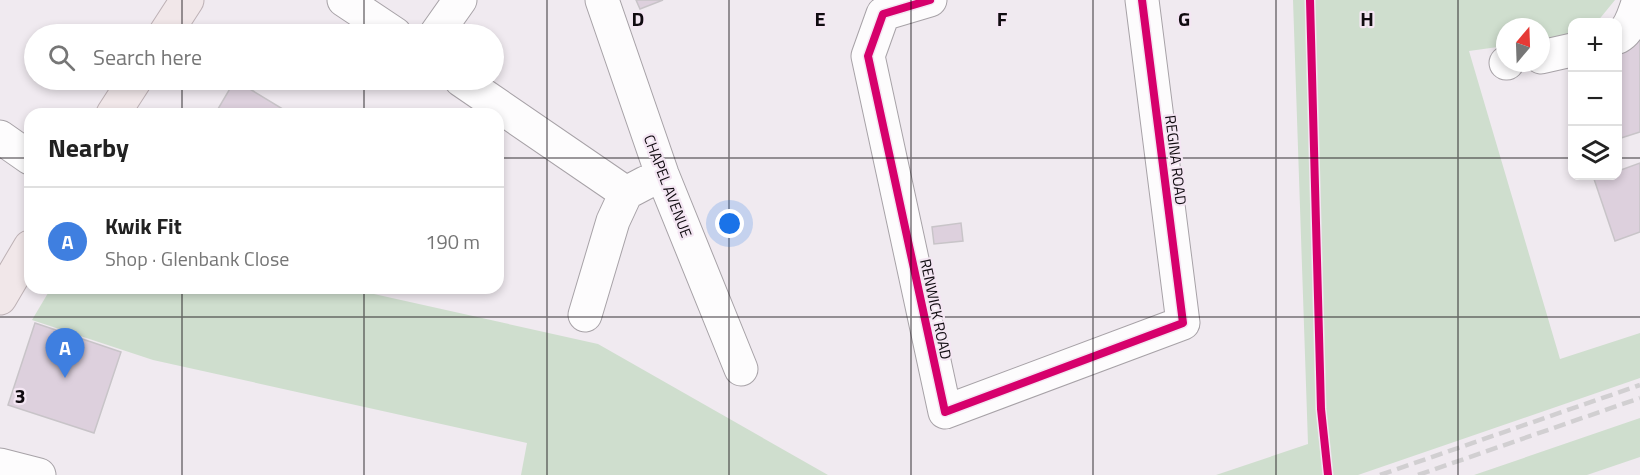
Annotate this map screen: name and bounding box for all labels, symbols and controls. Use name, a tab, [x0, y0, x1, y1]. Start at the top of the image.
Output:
text: D	[632, 3, 644, 34]
text: E	[814, 3, 826, 34]
text: F	[997, 3, 1008, 34]
text: G	[1178, 3, 1190, 34]
text: H	[1360, 3, 1374, 34]
north arrow	[1496, 18, 1550, 72]
map controls	[1568, 18, 1622, 180]
button: +	[1568, 18, 1622, 72]
search box	[24, 24, 504, 90]
text: Search here	[93, 40, 202, 74]
icon: search	[45, 41, 78, 74]
button: −	[1568, 72, 1622, 126]
street label: REGINA ROAD	[1159, 114, 1193, 206]
button: layers	[1568, 126, 1622, 180]
text: Nearby	[48, 128, 129, 167]
street label: CHAPEL AVENUE	[638, 131, 698, 241]
text: Kwik Fit	[105, 209, 182, 243]
your location	[715, 209, 744, 238]
text: A	[61, 226, 74, 257]
text: 190 m	[425, 226, 480, 257]
text: Shop · Glenbank Close	[105, 243, 289, 274]
street label: RENWICK ROAD	[914, 257, 958, 361]
pin: A	[46, 328, 84, 378]
text: 3	[14, 380, 26, 411]

